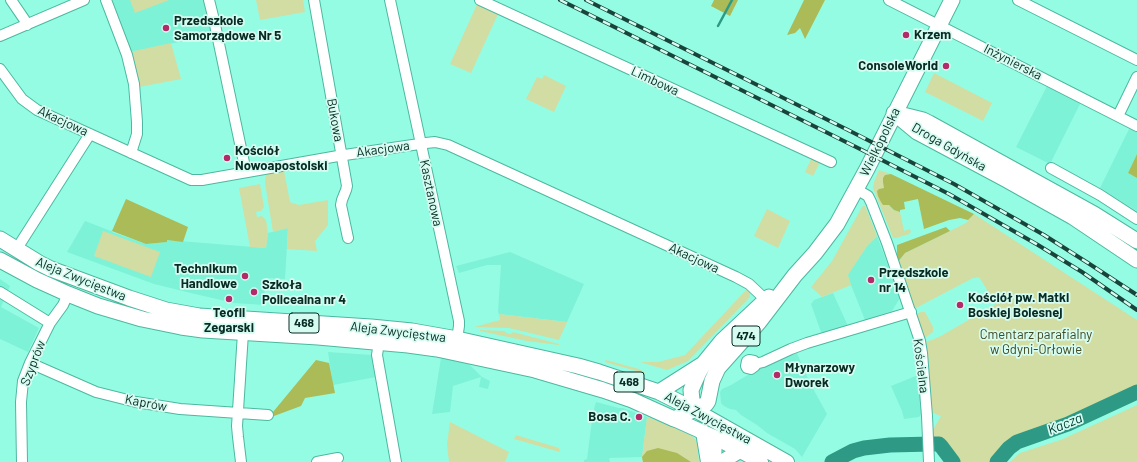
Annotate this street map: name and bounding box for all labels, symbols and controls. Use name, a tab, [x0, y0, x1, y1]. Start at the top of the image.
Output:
place label: Przedszkole Samorządowe Nr 5	[174, 13, 281, 44]
marker: Przedszkole Samorządowe Nr 5	[161, 23, 171, 33]
place label: Krzem	[914, 27, 951, 43]
marker: Krzem	[901, 30, 911, 40]
street label: Inżynierska	[981, 41, 1045, 83]
place label: ConsoleWorld	[858, 58, 938, 74]
marker: ConsoleWorld	[941, 61, 951, 71]
street label: Limbowa	[629, 63, 681, 99]
street label: Bukowa	[324, 97, 346, 143]
street label: Akacjowa	[35, 103, 91, 139]
street label: Wielkopolska	[857, 105, 903, 179]
street label: Droga Gdyńska	[909, 119, 989, 175]
street label: Akacjowa	[355, 138, 411, 160]
place label: Kościół Nowoapostolski	[235, 143, 328, 174]
marker: Kościół Nowoapostolski	[222, 153, 232, 163]
street label: Kasztanowa	[416, 158, 446, 228]
street label: Akacjowa	[666, 240, 722, 276]
street label: Aleja Zwycięstwa	[33, 254, 129, 304]
place label: Technikum Handlowe	[174, 261, 237, 292]
place label: Przedszkole nr 14	[879, 265, 949, 296]
marker: Technikum Handlowe	[240, 271, 250, 281]
marker: Przedszkole nr 14	[866, 275, 876, 285]
place label: Szkoła Policealna nr 4	[262, 277, 346, 308]
marker: Szkoła Policealna nr 4	[249, 287, 259, 297]
place label: Kościół pw. Matki Boskiej Bolesnej	[968, 290, 1069, 321]
marker: Teofil Zegarski	[224, 294, 234, 304]
marker: Kościół pw. Matki Boskiej Bolesnej	[955, 300, 965, 310]
place label: Teofil Zegarski	[204, 305, 254, 336]
road number: 468	[289, 313, 319, 333]
street label: Aleja Zwycięstwa	[349, 318, 447, 346]
road number: 474	[732, 326, 760, 346]
park label: Cmentarz parafialny w Gdyni-Orłowie	[980, 327, 1092, 358]
street label: Szyprów	[17, 338, 49, 388]
street label: Kościelna	[910, 338, 932, 394]
place label: Młynarzowy Dworek	[785, 360, 855, 391]
marker: Młynarzowy Dworek	[772, 370, 782, 380]
road number: 468	[614, 372, 644, 392]
street label: Aleja Zwycięstwa	[662, 389, 754, 447]
street label: Kaprów	[124, 391, 168, 415]
place label: Bosa C.	[588, 409, 631, 425]
water label: Kacza	[1045, 409, 1085, 439]
marker: Bosa C.	[634, 412, 644, 422]

